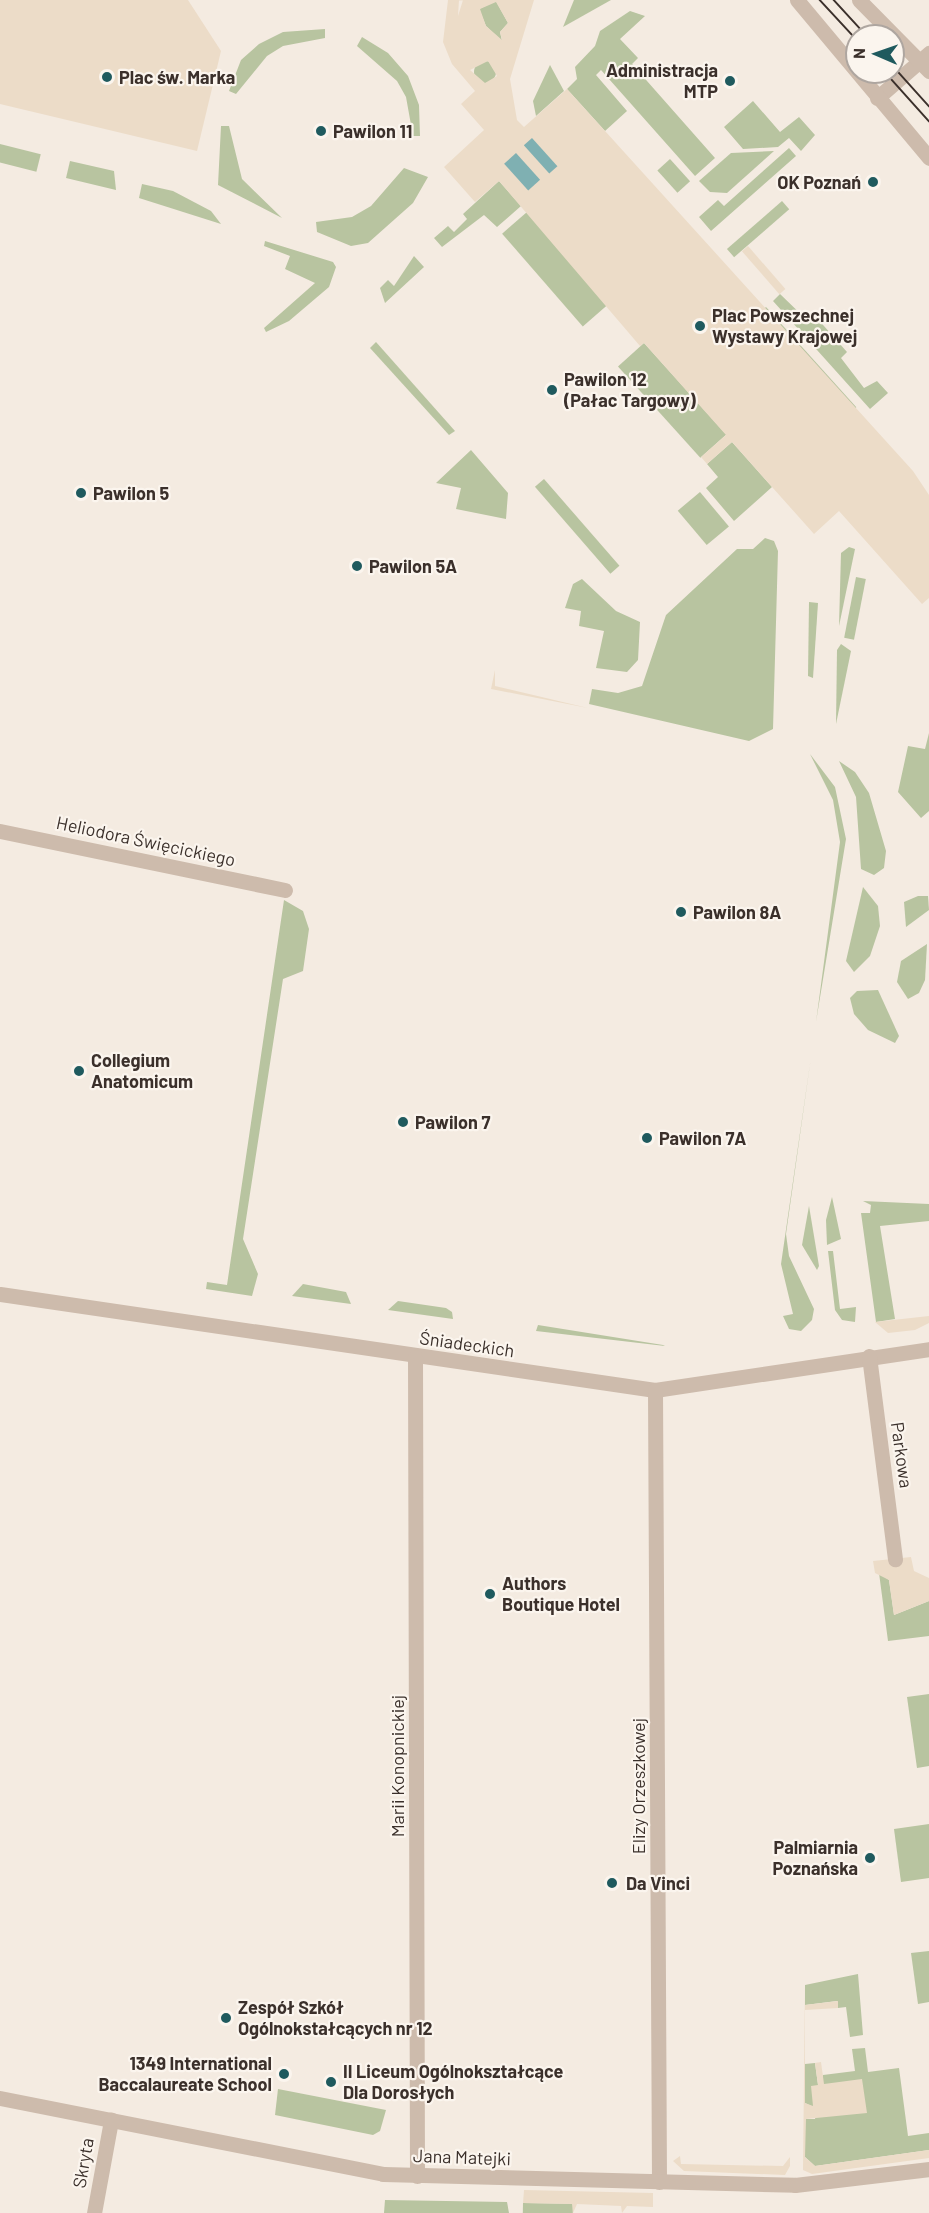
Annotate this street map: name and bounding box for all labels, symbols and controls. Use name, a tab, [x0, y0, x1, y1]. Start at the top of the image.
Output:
north arrow	[845, 24, 905, 84]
text: N	[849, 48, 868, 59]
place label: Administracja MTP	[606, 60, 718, 103]
place label: Plac św. Marka	[119, 66, 235, 88]
marker: Plac św. Marka	[100, 70, 114, 84]
marker: Administracja MTP	[723, 74, 737, 88]
place label: Pawilon 11	[333, 120, 412, 142]
marker: Pawilon 11	[314, 124, 328, 138]
place label: OK Poznań	[777, 171, 861, 193]
marker: OK Poznań	[866, 175, 880, 189]
place label: Plac Powszechnej Wystawy Krajowej	[712, 305, 857, 348]
marker: Plac Powszechnej Wystawy Krajowej	[693, 319, 707, 333]
place label: Pawilon 12 (Pałac Targowy)	[564, 369, 696, 412]
marker: Pawilon 12 (Pałac Targowy)	[545, 383, 559, 397]
place label: Pawilon 5	[93, 482, 169, 504]
marker: Pawilon 5	[74, 486, 88, 500]
place label: Pawilon 5A	[369, 555, 457, 577]
marker: Pawilon 5A	[350, 559, 364, 573]
street label: Heliodora Święcickiego	[55, 811, 237, 871]
place label: Pawilon 8A	[693, 901, 781, 923]
marker: Pawilon 8A	[674, 905, 688, 919]
place label: Collegium Anatomicum	[91, 1050, 193, 1092]
marker: Collegium Anatomicum	[72, 1064, 86, 1078]
place label: Pawilon 7	[415, 1111, 490, 1133]
marker: Pawilon 7	[396, 1115, 410, 1129]
place label: Pawilon 7A	[659, 1127, 746, 1149]
marker: Pawilon 7A	[640, 1131, 654, 1145]
street label: Śniadeckich	[418, 1327, 516, 1361]
street label: Parkowa	[887, 1421, 917, 1489]
place label: Authors Boutique Hotel	[502, 1573, 620, 1616]
marker: Authors Boutique Hotel	[483, 1587, 497, 1601]
street label: Marii Konopnickiej	[386, 1695, 408, 1837]
street label: Elizy Orzeszkowej	[627, 1718, 649, 1854]
place label: Palmiarnia Poznańska	[773, 1837, 858, 1880]
marker: Palmiarnia Poznańska	[863, 1851, 877, 1865]
place label: Da Vinci	[626, 1872, 690, 1894]
marker: Da Vinci	[603, 1874, 621, 1892]
place label: Zespół Szkół Ogólnokstałcących nr 12	[238, 1997, 433, 2040]
marker: Zespół Szkół Ogólnokstałcących nr 12	[219, 2011, 233, 2025]
place label: 1349 International Baccalaureate School	[98, 2053, 272, 2096]
place label: II Liceum Ogólnokształcące Dla Dorosłych	[343, 2061, 563, 2104]
marker: 1349 International Baccalaureate School	[277, 2067, 291, 2081]
marker: II Liceum Ogólnokształcące Dla Dorosłych	[324, 2075, 338, 2089]
street label: Skryta	[68, 2136, 98, 2190]
street label: Jana Matejki	[413, 2144, 511, 2170]

